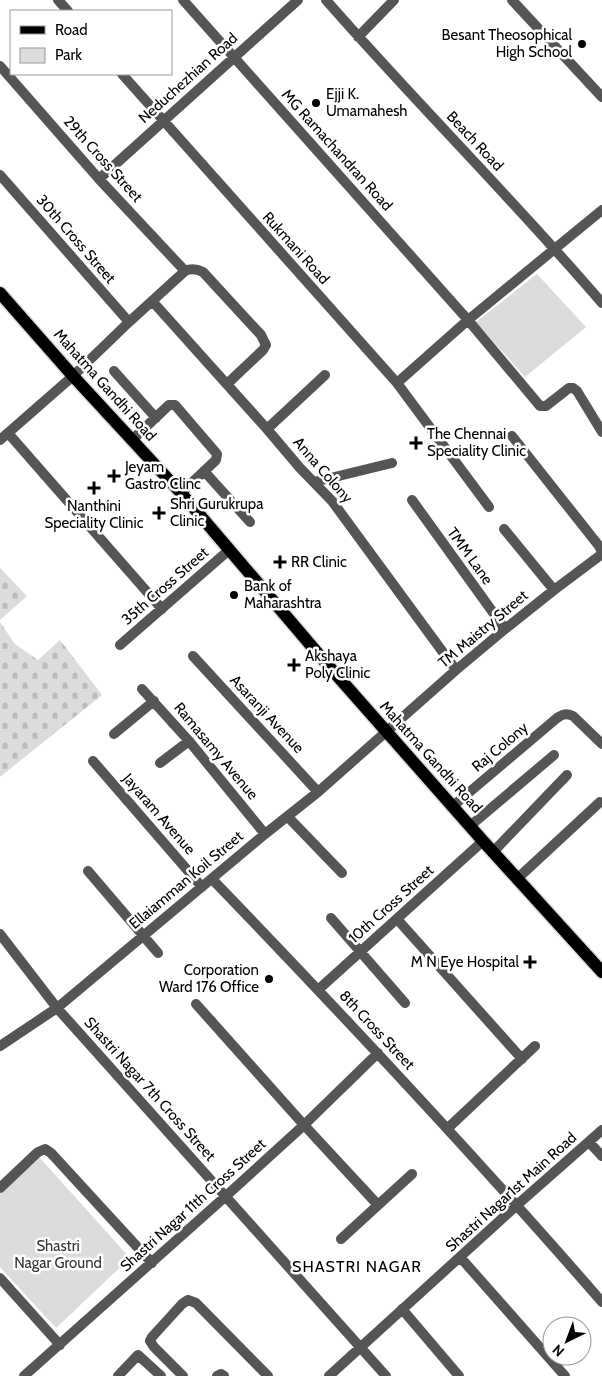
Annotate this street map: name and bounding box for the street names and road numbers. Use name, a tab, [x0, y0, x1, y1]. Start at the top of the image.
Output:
street label: Neduchezhian Road	[135, 29, 241, 127]
street label: MG Ramachandran Road	[278, 86, 396, 214]
street label: Beach Road	[443, 108, 507, 174]
street label: 29th Cross Street	[60, 112, 146, 206]
street label: 30th Cross Street	[33, 191, 119, 287]
street label: Rukmani Road	[259, 208, 333, 288]
street label: Mahatma Gandhi Road	[50, 325, 160, 445]
street label: Anna Colony	[290, 433, 357, 507]
street label: TMM Lane	[443, 524, 497, 588]
street label: 35th Cross Street	[118, 543, 212, 629]
street label: TM Maistry Street	[435, 586, 531, 672]
street label: Asaranji Avenue	[226, 671, 308, 757]
street label: Mahatma Gandhi Road	[376, 697, 486, 817]
street label: Ramasamy Avenue	[170, 699, 262, 804]
street label: Raj Colony	[468, 718, 532, 776]
street label: Jayaram Avenue	[118, 769, 199, 858]
street label: Ellaiamman Koil Street	[125, 827, 247, 933]
street label: 10th Cross Street	[345, 861, 437, 947]
street label: 8th Cross Street	[336, 987, 418, 1073]
street label: Shastri Nagar 7th Cross Street	[81, 1013, 219, 1165]
street label: Shastri Nagar1st Main Road	[442, 1128, 580, 1256]
street label: Shastri Nagar 11th Cross Street	[117, 1135, 269, 1275]

